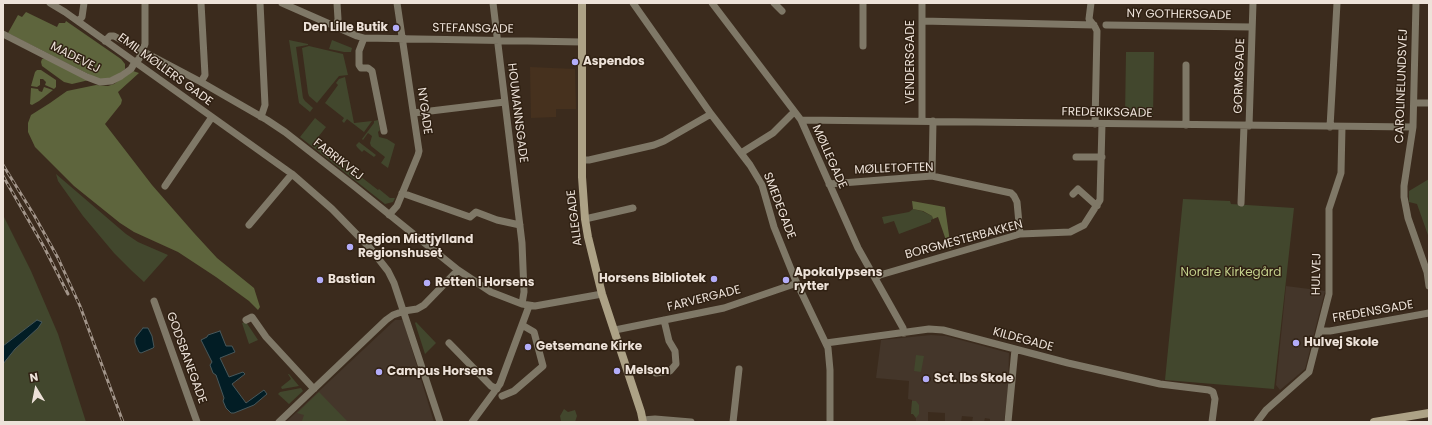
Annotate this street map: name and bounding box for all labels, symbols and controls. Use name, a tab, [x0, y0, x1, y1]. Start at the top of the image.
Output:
street label: NY GOTHERSGADE	[1126, 7, 1232, 23]
street label: VENDERSGADE	[904, 20, 918, 104]
place label: Den Lille Butik	[303, 21, 388, 35]
street label: STEFANSGADE	[432, 21, 514, 37]
marker: Den Lille Butik	[391, 23, 401, 33]
street label: CAROLINELUNDSVEJ	[1393, 28, 1411, 144]
street label: EMIL MØLLERS GADE	[115, 31, 215, 109]
street label: GORMSGADE	[1231, 38, 1249, 114]
street label: MADEVEJ	[48, 39, 102, 77]
place label: Aspendos	[583, 55, 645, 69]
marker: Aspendos	[570, 57, 580, 67]
street label: HOUMANNSGADE	[504, 62, 530, 164]
street label: NYGADE	[414, 86, 434, 136]
street label: FREDERIKSGADE	[1062, 105, 1152, 121]
street label: MØLLEGADE	[809, 123, 849, 191]
street label: FABRIKVEJ	[310, 136, 366, 184]
street label: MØLLETOFTEN	[854, 160, 934, 178]
street label: SMEDEGADE	[760, 171, 798, 241]
street label: ALLEGADE	[564, 189, 586, 247]
street label: BORGMESTERBAKKEN	[904, 217, 1024, 263]
place label: Region Midtjylland Regionshuset	[358, 233, 473, 261]
marker: Region Midtjylland Regionshuset	[345, 242, 355, 252]
street label: HULVEJ	[1309, 253, 1325, 295]
place label: Apokalypsens rytter	[794, 266, 882, 294]
park label: Nordre Kirkegård	[1181, 266, 1281, 280]
place label: Horsens Bibliotek	[599, 272, 706, 286]
place label: Bastian	[328, 273, 375, 287]
marker: Horsens Bibliotek	[709, 274, 719, 284]
marker: Bastian	[315, 275, 325, 285]
marker: Apokalypsens rytter	[781, 275, 791, 285]
place label: Retten i Horsens	[435, 276, 534, 290]
marker: Retten i Horsens	[422, 278, 432, 288]
street label: FARVERGADE	[666, 283, 742, 315]
street label: FREDENSGADE	[1332, 298, 1414, 326]
street label: GODSBANEGADE	[163, 310, 209, 406]
street label: KILDEGADE	[991, 325, 1055, 355]
place label: Hulvej Skole	[1304, 336, 1379, 350]
marker: Hulvej Skole	[1291, 338, 1301, 348]
place label: Getsemane Kirke	[536, 340, 642, 354]
marker: Getsemane Kirke	[523, 342, 533, 352]
place label: Melson	[625, 364, 669, 378]
place label: Campus Horsens	[387, 365, 493, 379]
marker: Melson	[612, 366, 622, 376]
marker: Campus Horsens	[374, 367, 384, 377]
north arrow	[16, 369, 56, 409]
text: N	[28, 369, 39, 386]
place label: Sct. Ibs Skole	[934, 372, 1014, 386]
marker: Sct. Ibs Skole	[921, 374, 931, 384]

